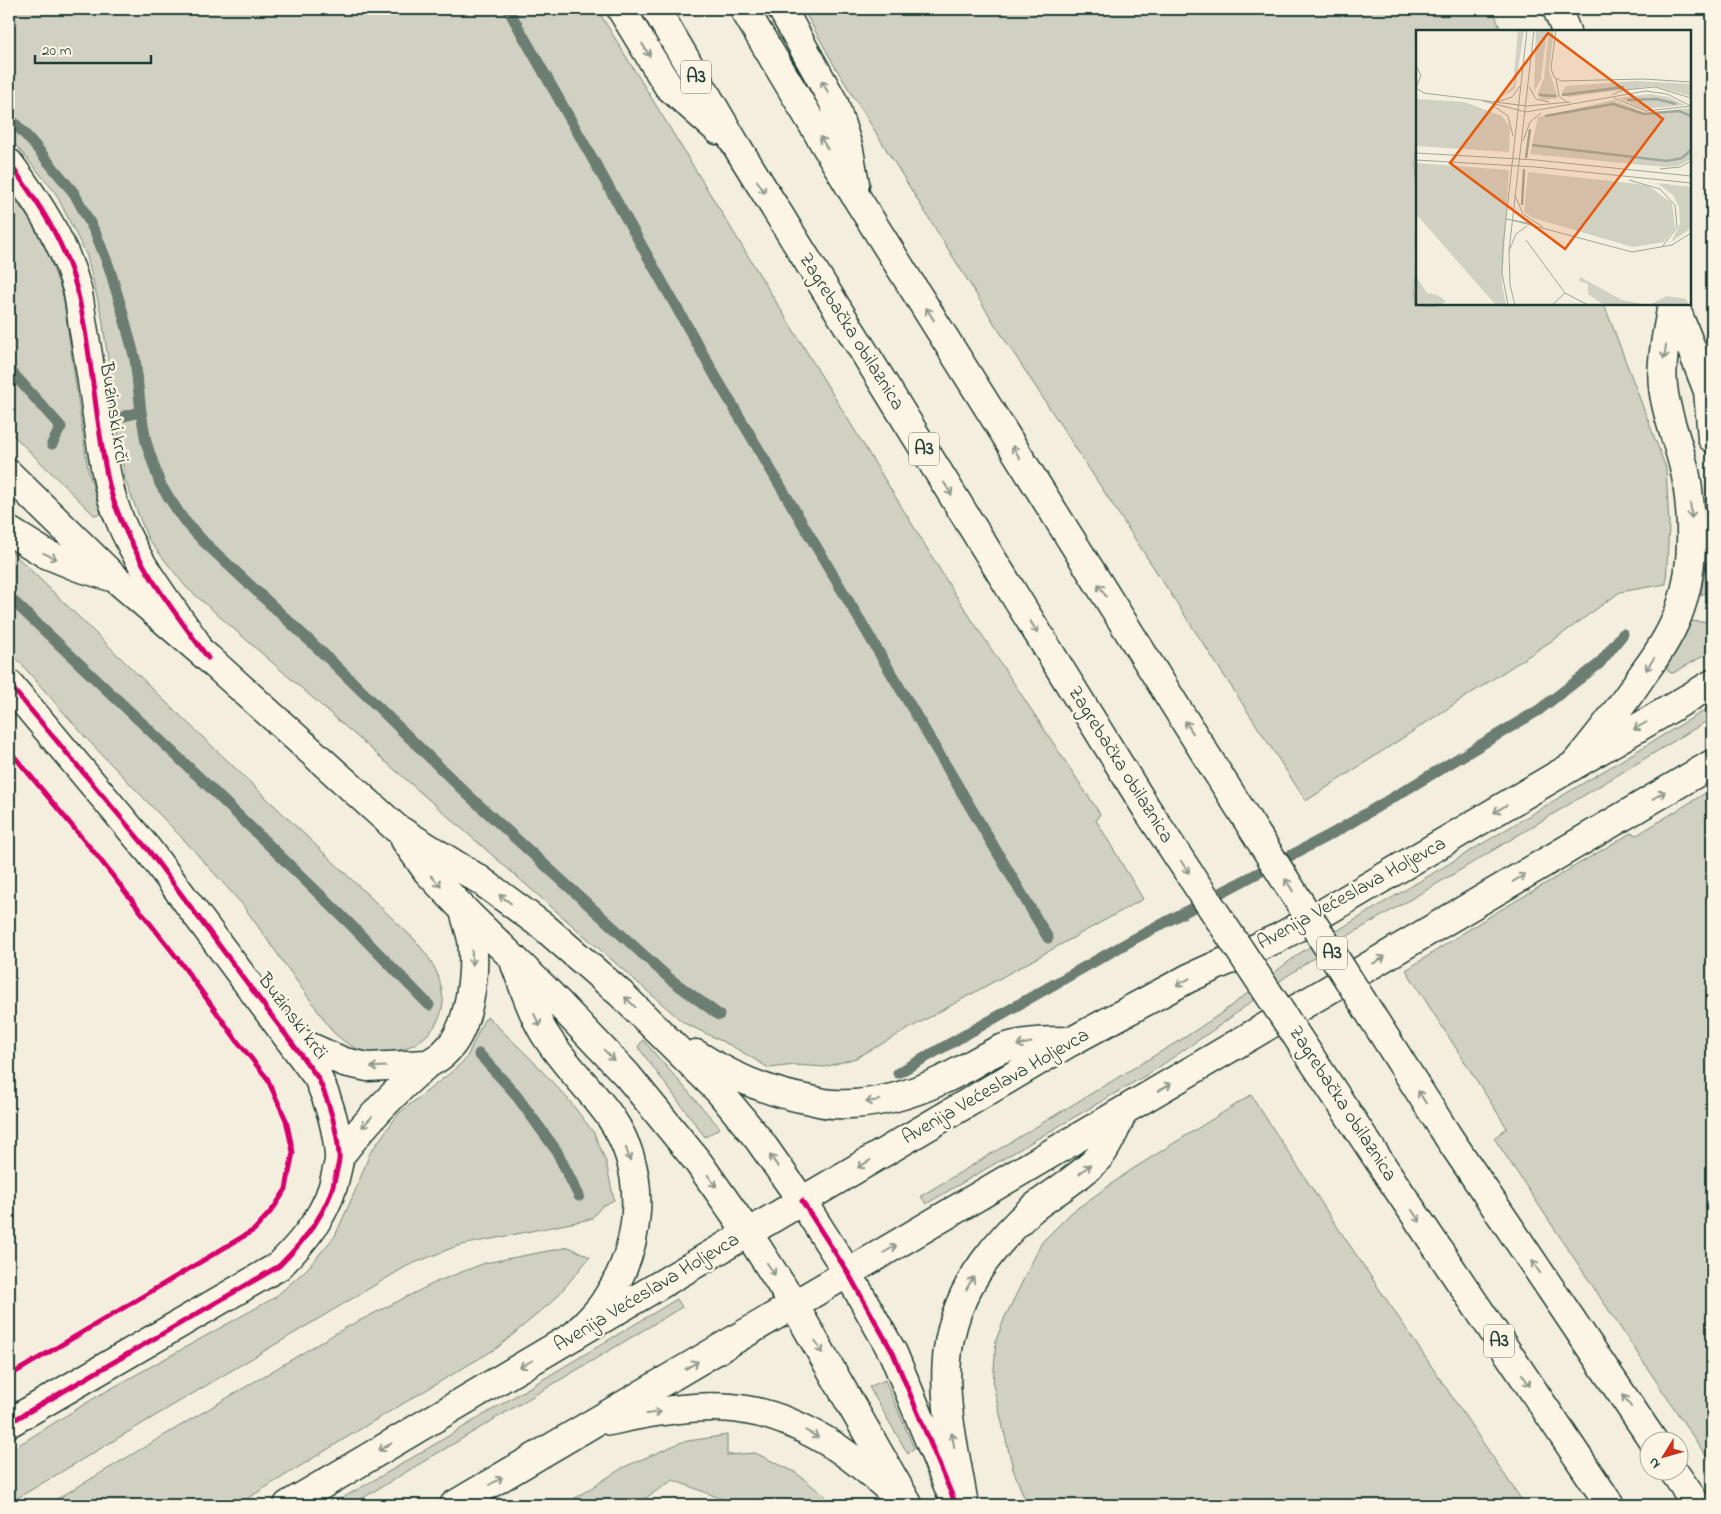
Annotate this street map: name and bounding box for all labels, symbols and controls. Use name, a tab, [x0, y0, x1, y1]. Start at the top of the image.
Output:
inset map	[1416, 30, 1691, 305]
scale bar	[35, 32, 151, 64]
text: 20 m	[42, 40, 72, 62]
one-way arrow	[642, 43, 652, 57]
road number: A3	[681, 61, 711, 94]
one-way arrow	[820, 79, 830, 94]
one-way arrow	[818, 136, 828, 150]
one-way arrow	[757, 179, 767, 193]
street label: Zagrebačka obilaznica	[790, 248, 911, 417]
one-way arrow	[924, 308, 934, 322]
one-way arrow	[1660, 344, 1670, 360]
street label: Buzinski krči	[91, 360, 135, 465]
road number: A3	[909, 432, 939, 466]
one-way arrow	[1011, 445, 1021, 459]
one-way arrow	[944, 481, 954, 495]
one-way arrow	[1686, 503, 1695, 519]
one-way arrow	[42, 551, 57, 561]
one-way arrow	[1097, 583, 1107, 597]
one-way arrow	[1029, 619, 1039, 633]
one-way arrow	[1645, 657, 1655, 671]
street label: Zagrebačka obilaznica	[1059, 681, 1180, 850]
one-way arrow	[1184, 721, 1194, 735]
one-way arrow	[1633, 722, 1648, 732]
one-way arrow	[1652, 790, 1666, 800]
one-way arrow	[1494, 805, 1508, 815]
street label: Avenija Većeslava Holjevca	[1252, 830, 1452, 958]
one-way arrow	[1180, 859, 1190, 873]
one-way arrow	[1512, 872, 1526, 882]
one-way arrow	[430, 874, 442, 887]
one-way arrow	[1283, 879, 1293, 893]
one-way arrow	[498, 894, 512, 904]
road number: A3	[1317, 936, 1347, 970]
one-way arrow	[467, 950, 477, 966]
one-way arrow	[1372, 955, 1386, 965]
street label: Buzinski krči	[249, 967, 334, 1066]
one-way arrow	[1175, 977, 1190, 987]
one-way arrow	[623, 996, 636, 1008]
one-way arrow	[533, 1012, 543, 1027]
street label: Zagrebačka obilaznica	[1280, 1020, 1403, 1188]
street label: Avenija Većeslava Holjevca	[897, 1021, 1095, 1153]
one-way arrow	[1016, 1040, 1032, 1050]
one-way arrow	[603, 1049, 615, 1061]
one-way arrow	[371, 1062, 387, 1071]
one-way arrow	[1157, 1082, 1172, 1092]
one-way arrow	[1417, 1090, 1427, 1104]
one-way arrow	[865, 1097, 881, 1107]
one-way arrow	[361, 1116, 373, 1129]
one-way arrow	[623, 1145, 633, 1161]
one-way arrow	[769, 1154, 779, 1168]
one-way arrow	[858, 1159, 872, 1169]
one-way arrow	[1078, 1164, 1091, 1175]
one-way arrow	[707, 1173, 717, 1187]
one-way arrow	[1411, 1209, 1421, 1223]
street label: Avenija Većeslava Holjevca	[549, 1226, 745, 1360]
one-way arrow	[883, 1243, 897, 1253]
one-way arrow	[1531, 1260, 1541, 1274]
one-way arrow	[767, 1261, 777, 1275]
one-way arrow	[966, 1276, 976, 1290]
road number: A3	[1484, 1324, 1514, 1358]
one-way arrow	[814, 1339, 824, 1354]
one-way arrow	[519, 1360, 533, 1370]
one-way arrow	[684, 1360, 698, 1370]
one-way arrow	[1521, 1373, 1531, 1387]
one-way arrow	[1622, 1394, 1632, 1408]
one-way arrow	[646, 1408, 662, 1418]
one-way arrow	[804, 1429, 819, 1439]
one-way arrow	[947, 1432, 957, 1448]
north arrow	[1638, 1432, 1688, 1482]
one-way arrow	[379, 1442, 393, 1452]
text: N	[1644, 1453, 1666, 1473]
one-way arrow	[489, 1475, 503, 1485]

